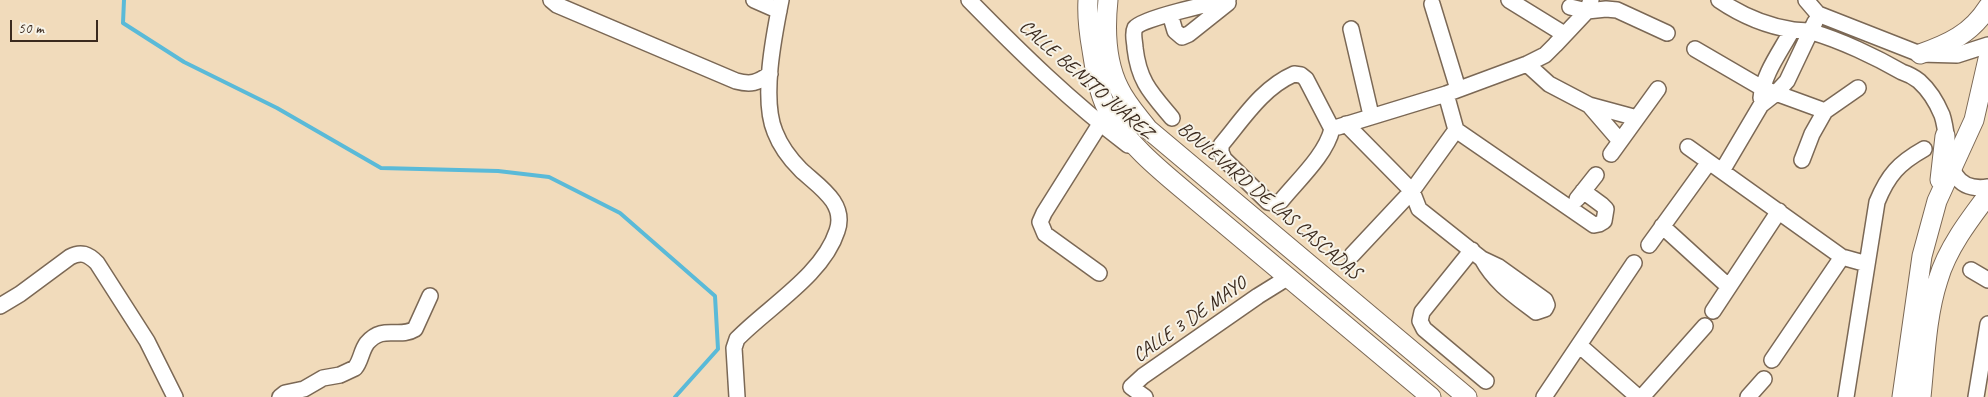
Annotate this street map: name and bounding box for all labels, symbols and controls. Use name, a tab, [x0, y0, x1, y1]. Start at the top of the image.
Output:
scale bar	[12, 10, 100, 42]
street label: CALLE BENITO JUÁREZ	[1014, 15, 1158, 145]
text: 50 m	[18, 19, 44, 38]
street label: BOULEVARD DE LAS CASCADAS	[1172, 117, 1366, 285]
street label: CALLE 3 DE MAYO	[1129, 272, 1251, 368]

